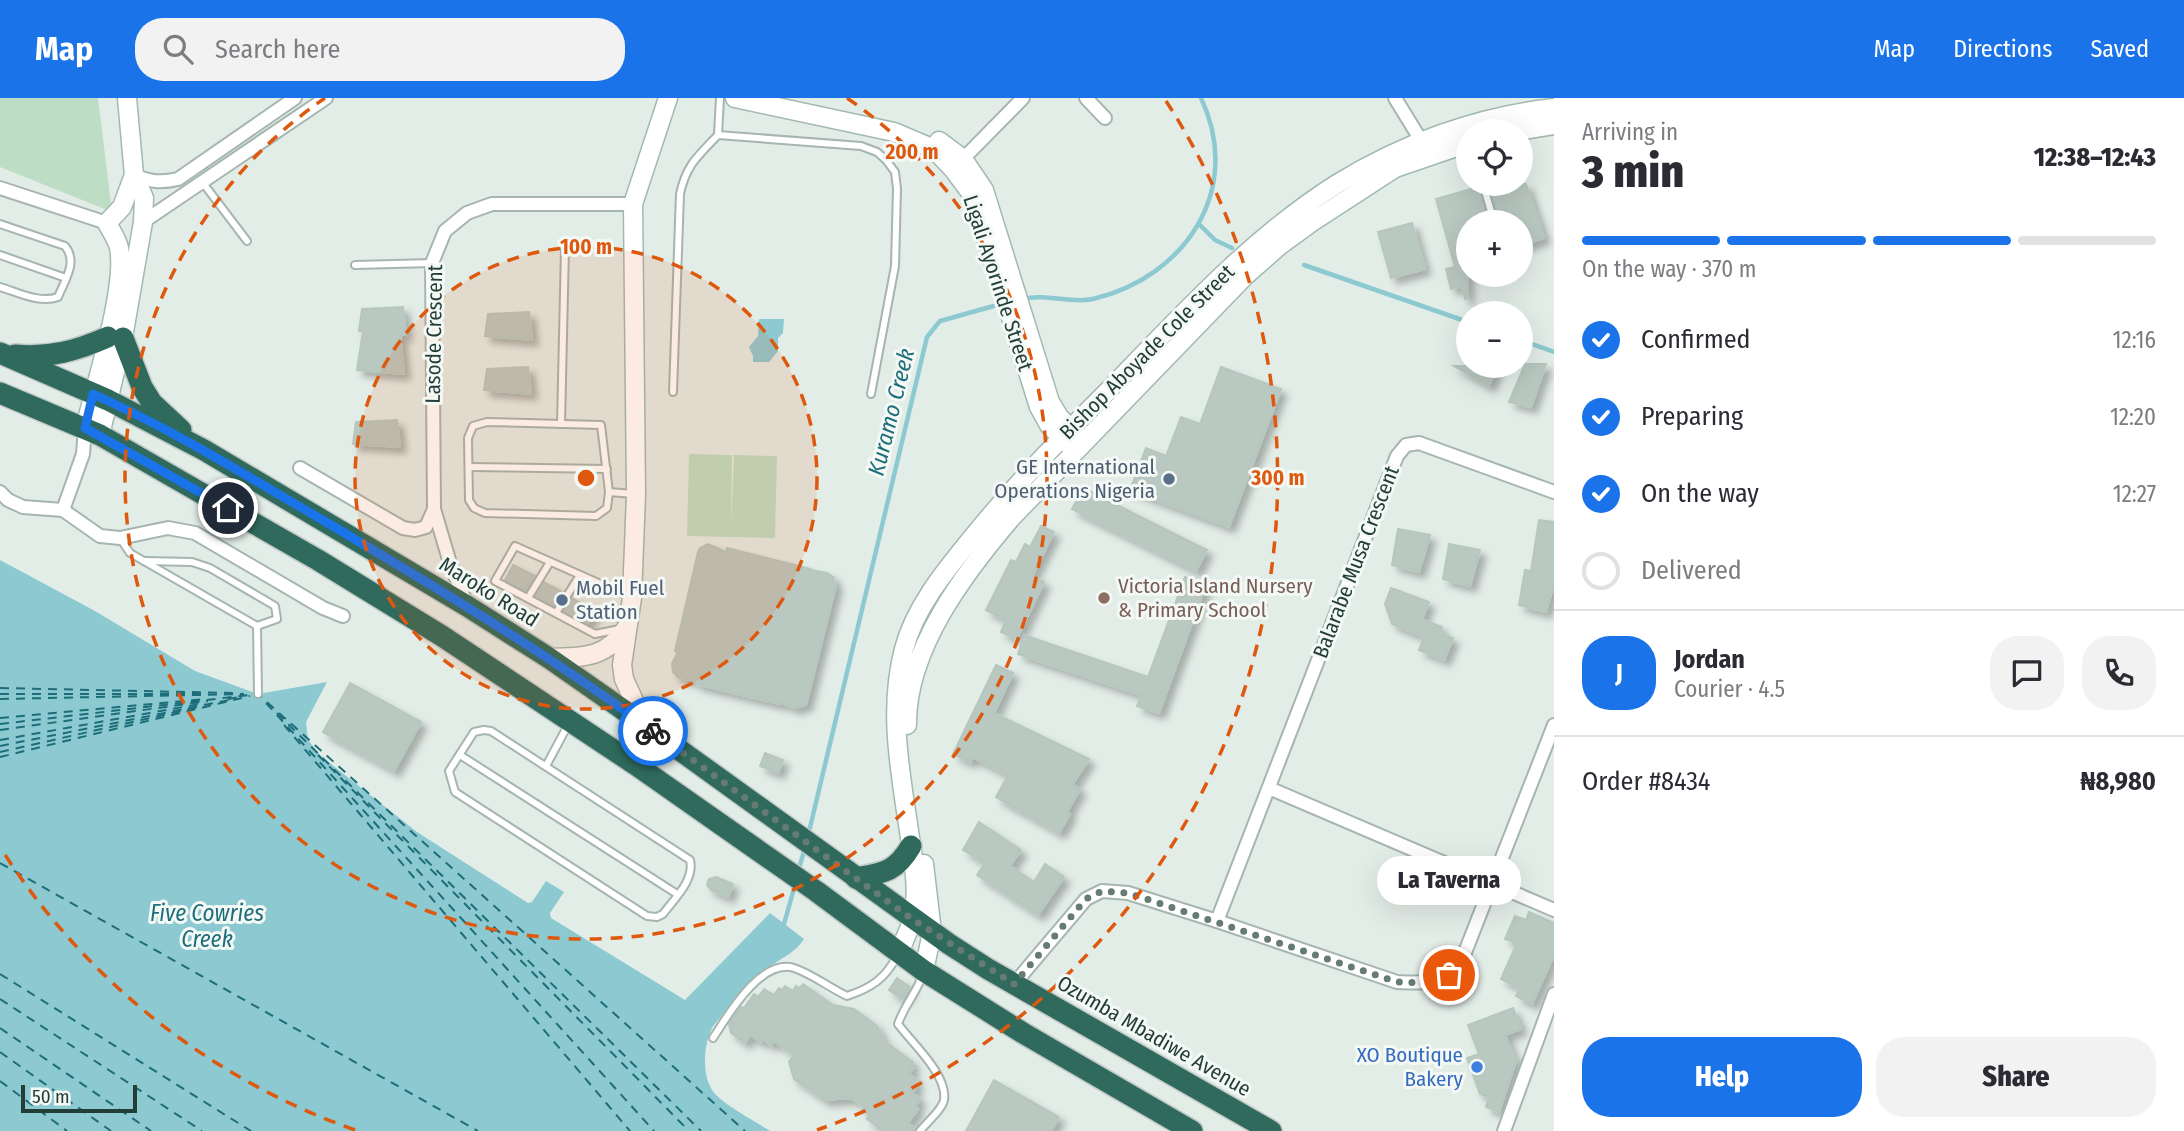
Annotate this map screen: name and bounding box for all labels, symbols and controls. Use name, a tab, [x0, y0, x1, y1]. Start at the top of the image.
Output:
search box	[135, 18, 625, 81]
text: Map	[35, 29, 93, 69]
icon: search	[159, 30, 197, 68]
text: Search here	[215, 34, 340, 65]
text: Map	[1874, 35, 1915, 63]
text: Directions	[1953, 35, 2052, 63]
text: Saved	[2090, 35, 2149, 63]
text: Arriving in	[1582, 118, 1678, 146]
map controls	[1456, 119, 1533, 378]
button: locate	[1456, 119, 1533, 196]
text: 200 m	[884, 139, 939, 165]
text: 12:38–12:43	[2034, 142, 2156, 173]
text: 3 min	[1582, 144, 1684, 199]
street label: Ligali Ayorinde Street	[957, 192, 1039, 374]
button: +	[1456, 210, 1533, 287]
text: 100 m	[560, 234, 612, 260]
text: On the way · 370 m	[1582, 255, 1756, 283]
street label: Bishop Aboyade Cole Street	[1054, 259, 1240, 445]
street label: Lasode Crescent	[420, 264, 448, 404]
button: −	[1456, 301, 1533, 378]
icon: check	[1582, 321, 1620, 359]
text: Confirmed	[1641, 324, 1751, 355]
text: 12:16	[2113, 326, 2156, 354]
water label: Kuramo Creek	[862, 346, 920, 478]
icon: check	[1582, 398, 1620, 436]
text: Preparing	[1641, 401, 1743, 432]
text: 12:20	[2110, 403, 2156, 431]
place label: GE International Operations Nigeria	[994, 454, 1155, 504]
street label: Balarabe Musa Crescent	[1307, 462, 1405, 662]
text: 300 m	[1250, 465, 1305, 491]
centre of rings	[574, 466, 598, 490]
marker: GE International Operations Nigeria	[1161, 471, 1177, 487]
icon: check	[1582, 475, 1620, 513]
pin	[198, 478, 258, 538]
text: On the way	[1641, 478, 1759, 509]
text: 12:27	[2113, 480, 2156, 508]
icon: home	[209, 489, 247, 527]
street label: Maroko Road	[435, 551, 543, 633]
text: Delivered	[1641, 555, 1742, 586]
place label: Victoria Island Nursery & Primary School	[1118, 573, 1313, 623]
place label: Mobil Fuel Station	[576, 575, 665, 625]
marker: Victoria Island Nursery & Primary School	[1096, 590, 1112, 606]
marker: Mobil Fuel Station	[554, 592, 570, 608]
button: chat	[1990, 636, 2064, 710]
button: phone	[2082, 636, 2156, 710]
text: Jordan	[1674, 644, 1745, 675]
text: J	[1615, 658, 1623, 689]
text: Courier · 4.5	[1674, 675, 1785, 703]
courier	[618, 696, 688, 766]
icon: bike	[634, 712, 672, 750]
text: Order #8434	[1582, 766, 1710, 797]
text: ₦8,980	[2080, 766, 2156, 797]
callout: La Taverna	[1377, 856, 1521, 905]
text: La Taverna	[1398, 866, 1500, 894]
water label: Five Cowries Creek	[150, 899, 264, 953]
pin	[1419, 945, 1479, 1005]
icon: bag	[1430, 956, 1468, 994]
street label: Ozumba Mbadiwe Avenue	[1053, 970, 1255, 1102]
button: Help	[1582, 1037, 1862, 1117]
button: Share	[1876, 1037, 2156, 1117]
place label: XO Boutique Bakery	[1357, 1042, 1464, 1092]
marker: XO Boutique Bakery	[1469, 1059, 1485, 1075]
scale bar	[21, 1082, 136, 1114]
text: 50 m	[32, 1085, 70, 1108]

